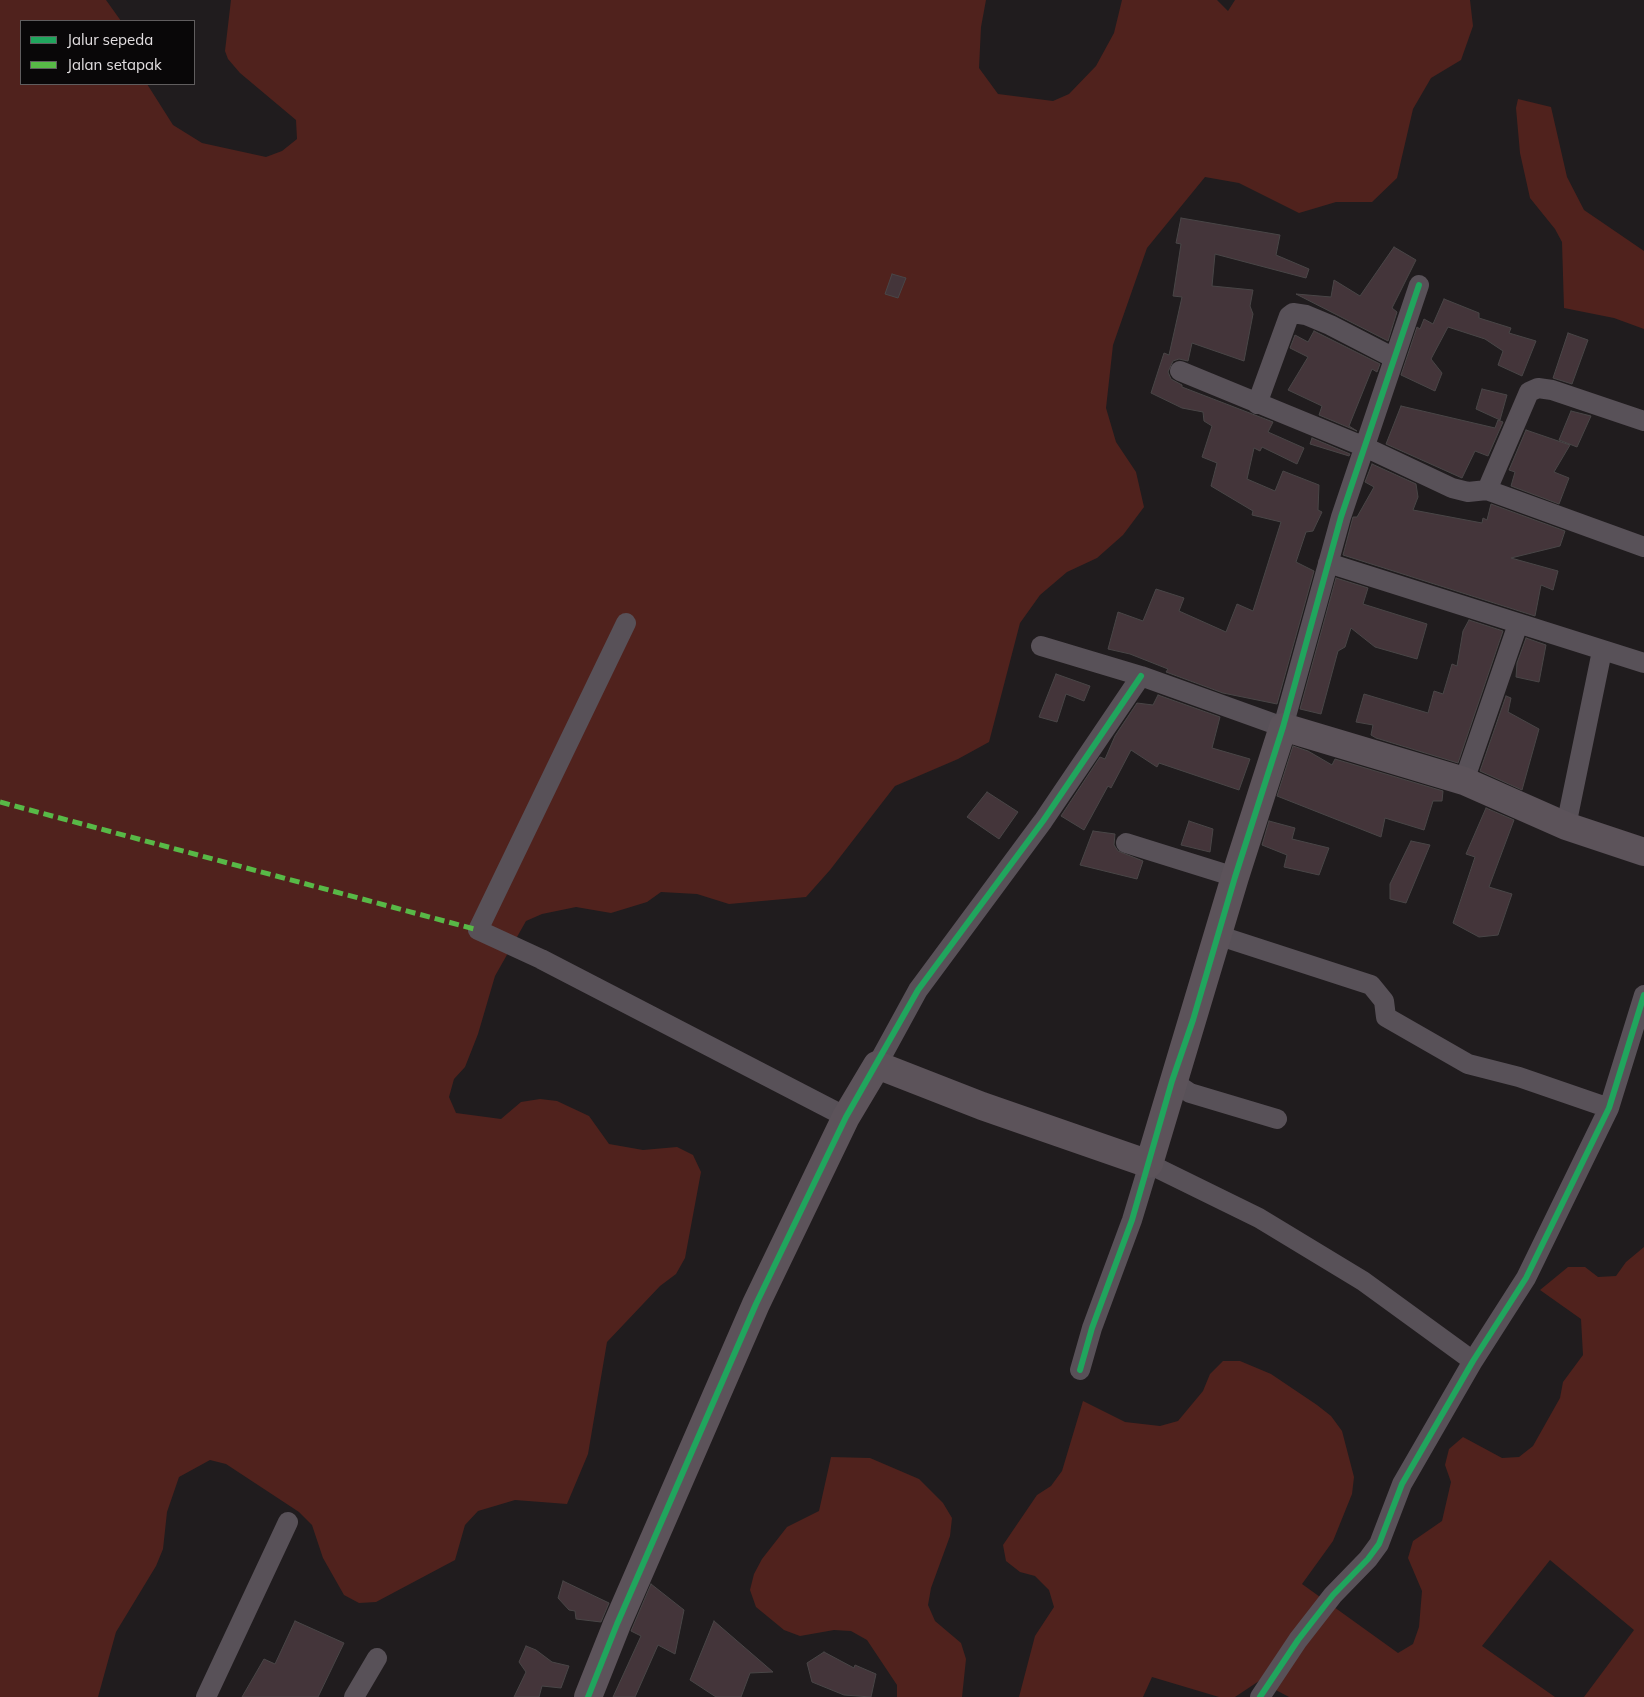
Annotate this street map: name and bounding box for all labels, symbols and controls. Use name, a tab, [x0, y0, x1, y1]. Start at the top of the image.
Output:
legend	[20, 20, 195, 85]
text: Jalur sepeda	[67, 30, 153, 49]
text: Jalan setapak	[67, 55, 162, 74]

